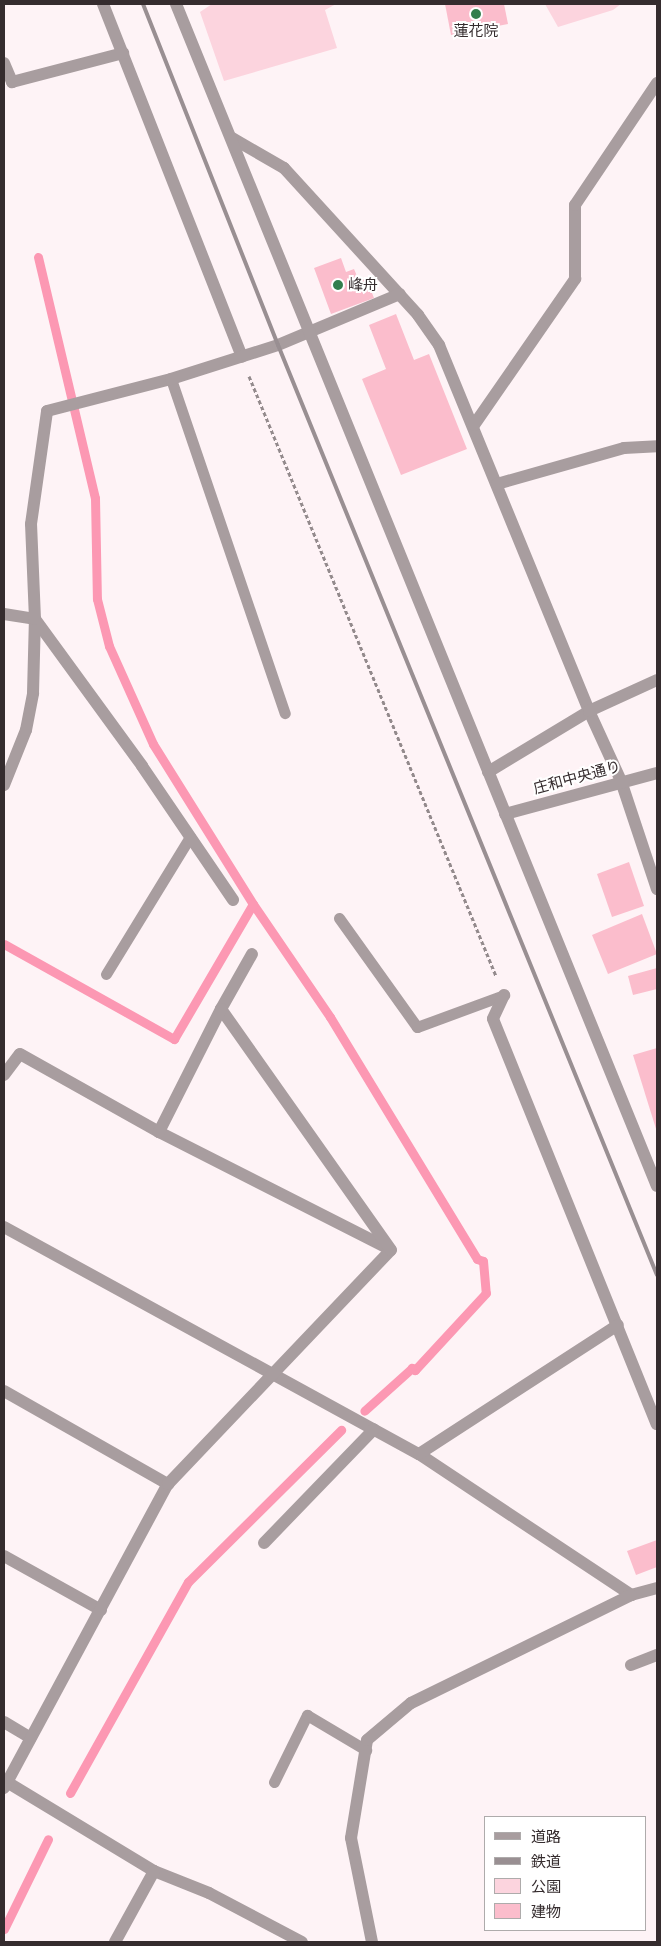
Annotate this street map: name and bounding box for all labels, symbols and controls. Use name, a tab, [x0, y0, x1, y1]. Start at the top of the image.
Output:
marker: 蓮花院	[470, 8, 482, 20]
place label: 蓮花院	[454, 22, 498, 40]
place label: 峰舟	[348, 276, 378, 294]
marker: 峰舟	[332, 279, 344, 291]
street label: 庄和中央通り	[531, 757, 623, 797]
legend	[483, 1816, 646, 1931]
text: 道路	[531, 1828, 561, 1845]
text: 鉄道	[531, 1853, 561, 1870]
text: 公園	[531, 1878, 561, 1895]
text: 建物	[531, 1903, 561, 1920]

